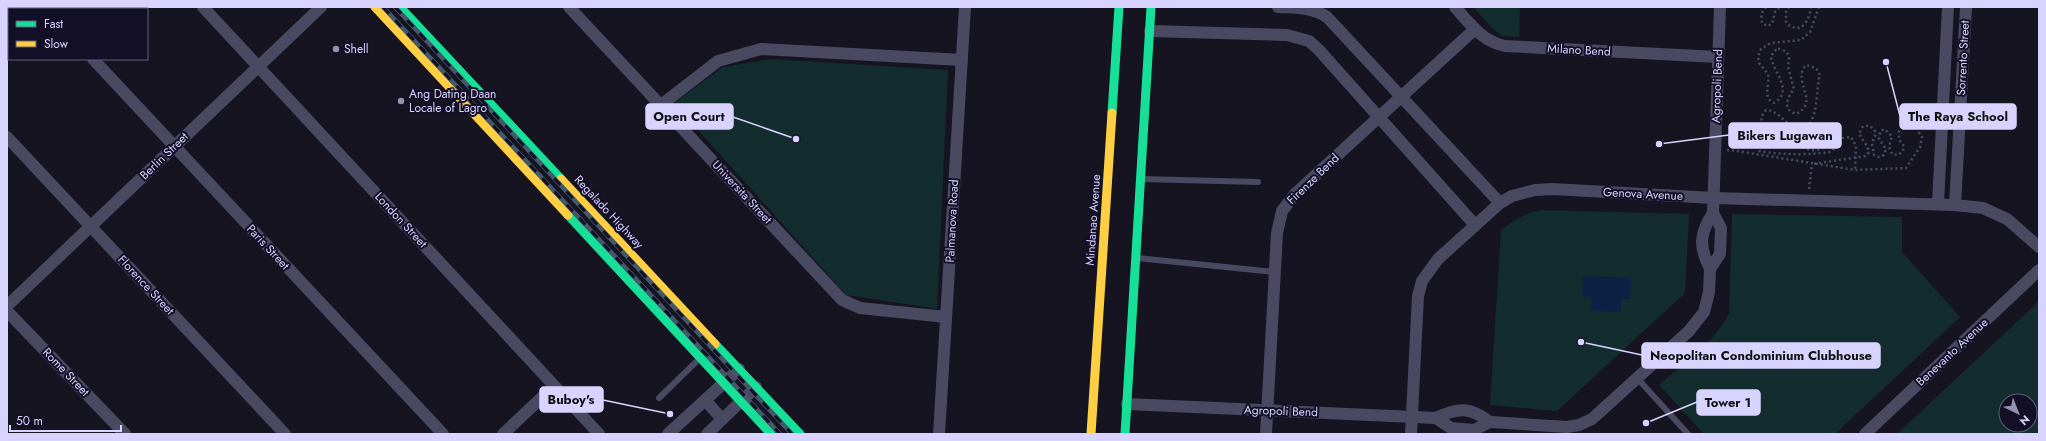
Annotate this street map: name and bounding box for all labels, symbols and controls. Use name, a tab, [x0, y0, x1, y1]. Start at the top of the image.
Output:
legend	[8, 8, 148, 60]
text: Fast	[44, 15, 63, 33]
street label: Sorrento Street	[1952, 20, 1974, 96]
text: Slow	[44, 35, 69, 53]
street label: Milano Bend	[1547, 39, 1611, 61]
place label: Shell	[344, 40, 369, 58]
marker: Shell	[331, 44, 341, 54]
street label: Agropoli Bend	[1707, 49, 1727, 123]
place label: Ang Dating Daan Locale of Lagro	[409, 85, 496, 117]
marker: Ang Dating Daan Locale of Lagro	[396, 96, 406, 106]
callout: Open Court	[646, 104, 733, 129]
callout: The Raya School	[1900, 104, 2016, 129]
text: Open Court	[653, 107, 725, 126]
text: The Raya School	[1908, 107, 2008, 126]
callout: Bikers Lugawan	[1729, 123, 1841, 148]
text: Bikers Lugawan	[1737, 126, 1833, 145]
street label: Berlin Street	[136, 128, 192, 184]
street label: Firenze Bend	[1283, 149, 1343, 209]
street label: Universita Street	[708, 156, 776, 228]
street label: Regalado Highway	[570, 171, 648, 253]
street label: Mindanao Avenue	[1081, 174, 1105, 266]
street label: Palmanova Road	[941, 179, 963, 263]
street label: Genova Avenue	[1602, 183, 1684, 205]
street label: London Street	[370, 188, 432, 252]
street label: Paris Street	[242, 220, 294, 274]
street label: Florence Street	[114, 251, 179, 319]
street label: Benevanto Avenue	[1912, 314, 1992, 390]
callout: Neopolitan Condominium Clubhouse	[1642, 343, 1880, 368]
street label: Rome Street	[38, 344, 94, 400]
text: Neopolitan Condominium Clubhouse	[1650, 346, 1873, 365]
callout: Buboy's	[540, 387, 603, 412]
text: Buboy's	[548, 390, 595, 409]
callout: Tower 1	[1697, 390, 1760, 415]
text: Tower 1	[1705, 393, 1751, 412]
north arrow	[1998, 393, 2038, 433]
street label: Agropoli Bend	[1244, 401, 1318, 421]
scale bar	[10, 407, 121, 433]
text: N	[2016, 411, 2033, 429]
text: 50 m	[16, 412, 43, 430]

